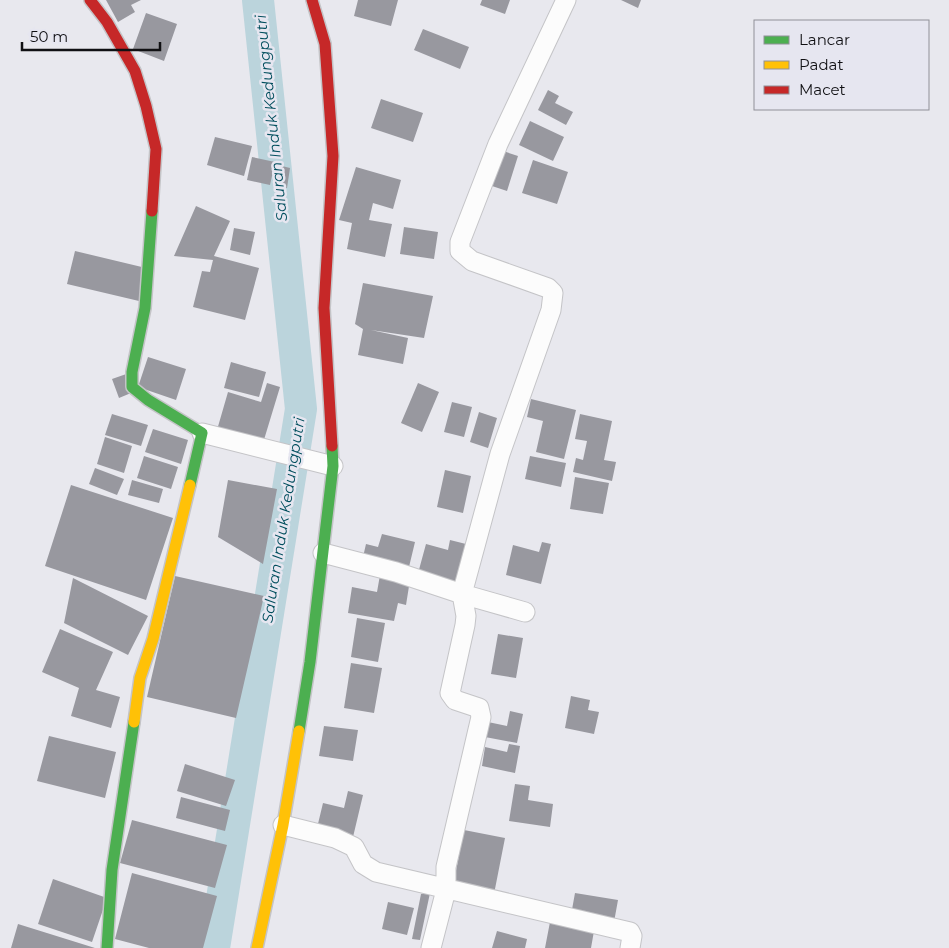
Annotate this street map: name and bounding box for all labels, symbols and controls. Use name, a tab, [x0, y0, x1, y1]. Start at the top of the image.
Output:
water label: Saluran Induk Kedungputri	[251, 13, 291, 222]
scale bar	[22, 20, 160, 52]
legend	[754, 20, 929, 110]
text: 50 m	[30, 27, 68, 46]
text: Lancar	[799, 30, 850, 49]
text: Padat	[799, 55, 844, 74]
text: Macet	[799, 80, 846, 99]
water label: Saluran Induk Kedungputri	[257, 415, 309, 624]

